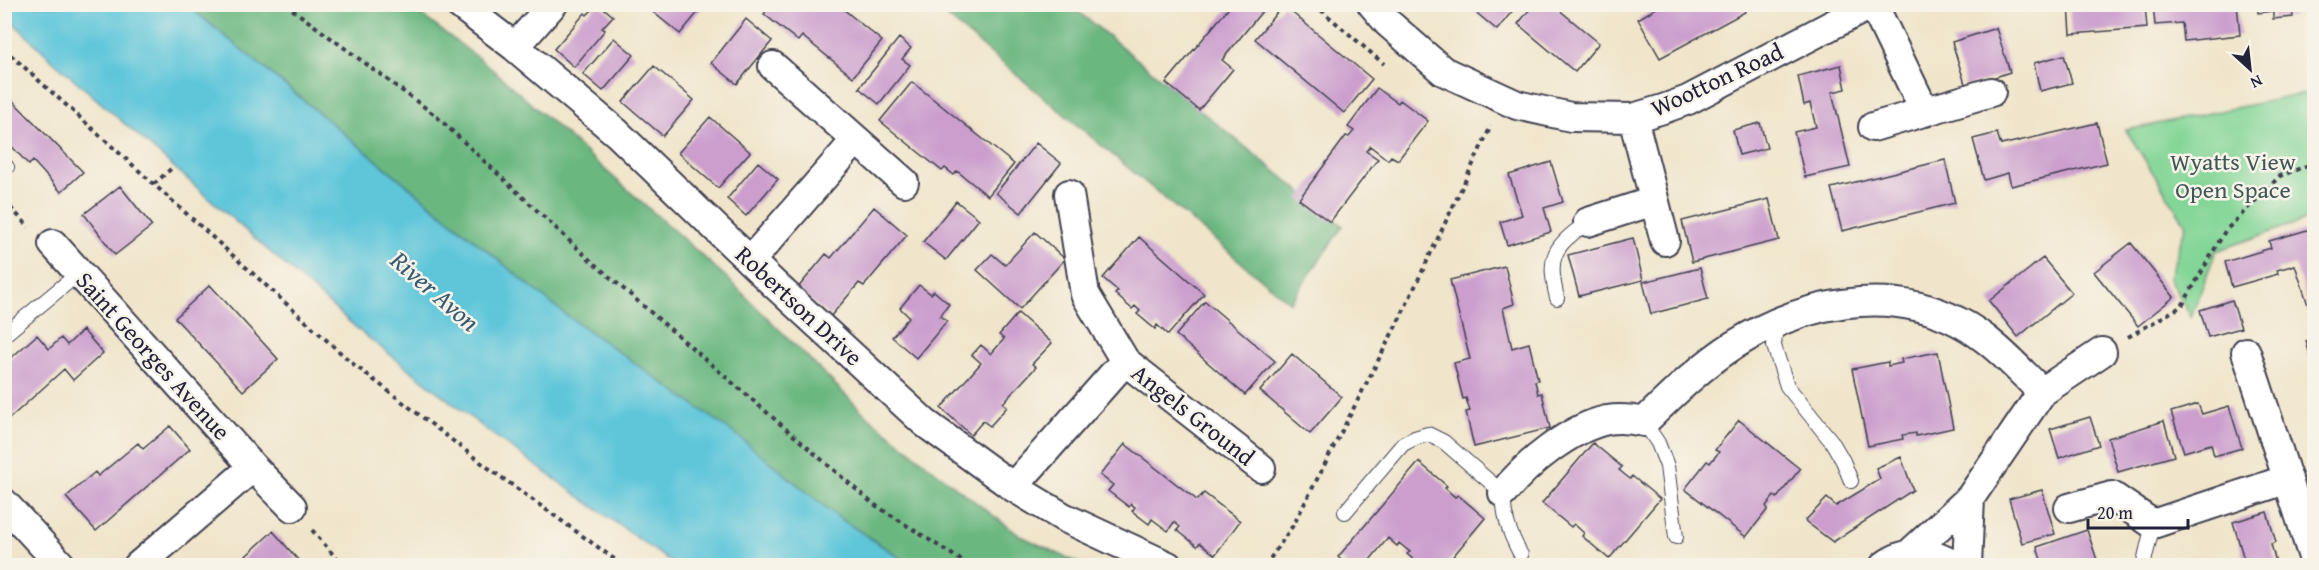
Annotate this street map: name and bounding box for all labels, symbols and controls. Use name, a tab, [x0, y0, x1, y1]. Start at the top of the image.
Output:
street label: Wootton Road	[1645, 34, 1789, 125]
north arrow	[2220, 39, 2280, 99]
text: N	[2246, 69, 2267, 96]
park label: Wyatts View Open Space	[2170, 144, 2296, 207]
street label: Robertson Drive	[728, 237, 871, 374]
water label: River Avon	[381, 240, 489, 340]
street label: Saint Georges Avenue	[68, 264, 239, 448]
street label: Angels Ground	[1124, 355, 1263, 474]
scale bar	[2088, 492, 2188, 530]
text: 20 m	[2097, 499, 2133, 526]

